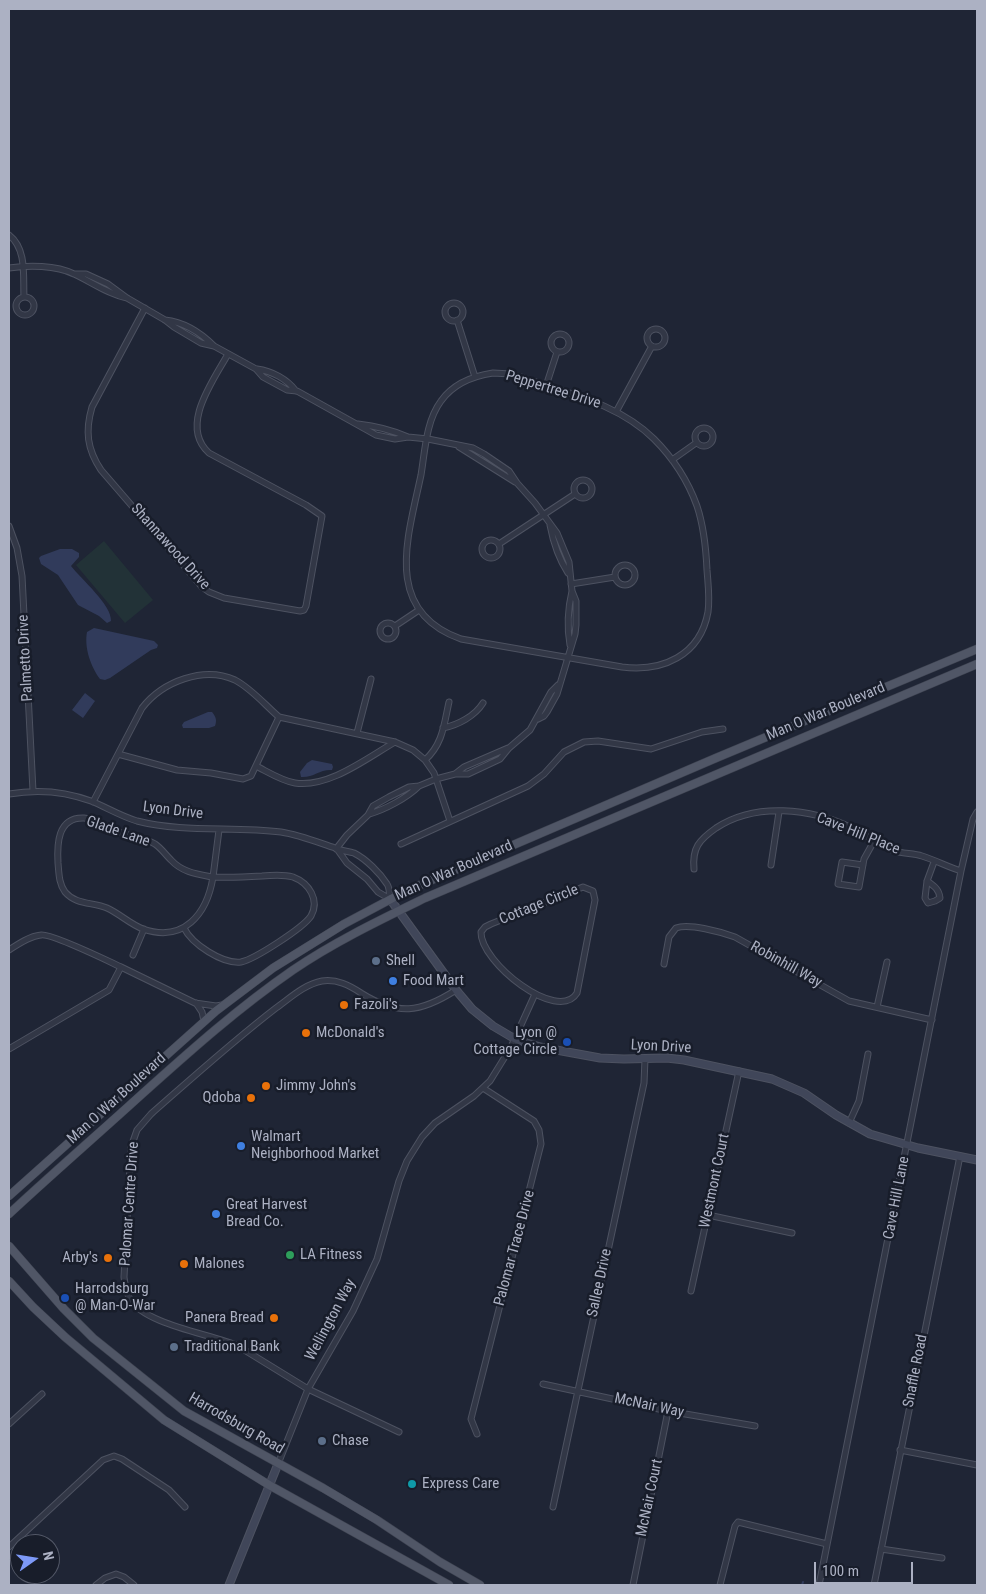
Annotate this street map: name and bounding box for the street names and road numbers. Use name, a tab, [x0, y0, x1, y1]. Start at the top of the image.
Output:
street label: Peppertree Drive	[503, 367, 603, 413]
street label: Shannawood Drive	[127, 500, 213, 594]
street label: Palmetto Drive	[15, 614, 37, 702]
street label: Man O War Boulevard	[764, 679, 888, 745]
street label: Lyon Drive	[142, 798, 204, 824]
street label: Cave Hill Place	[814, 809, 902, 859]
street label: Glade Lane	[84, 813, 152, 851]
street label: Man O War Boulevard	[392, 837, 516, 905]
street label: Cottage Circle	[497, 881, 581, 929]
street label: Robinhill Way	[747, 938, 825, 992]
street label: Lyon Drive	[630, 1036, 692, 1058]
street label: Man O War Boulevard	[64, 1050, 170, 1148]
street label: Westmont Court	[696, 1132, 734, 1230]
street label: Palomar Centre Drive	[117, 1141, 143, 1267]
street label: Cave Hill Lane	[880, 1155, 914, 1241]
street label: Palomar Trace Drive	[491, 1188, 539, 1308]
street label: Sallee Drive	[584, 1247, 616, 1319]
street label: Wellington Way	[302, 1276, 360, 1364]
street label: Snaffle Road	[900, 1333, 932, 1409]
street label: Harrodsburg Road	[185, 1389, 287, 1459]
street label: McNair Way	[613, 1390, 685, 1422]
street label: McNair Court	[633, 1458, 667, 1538]

